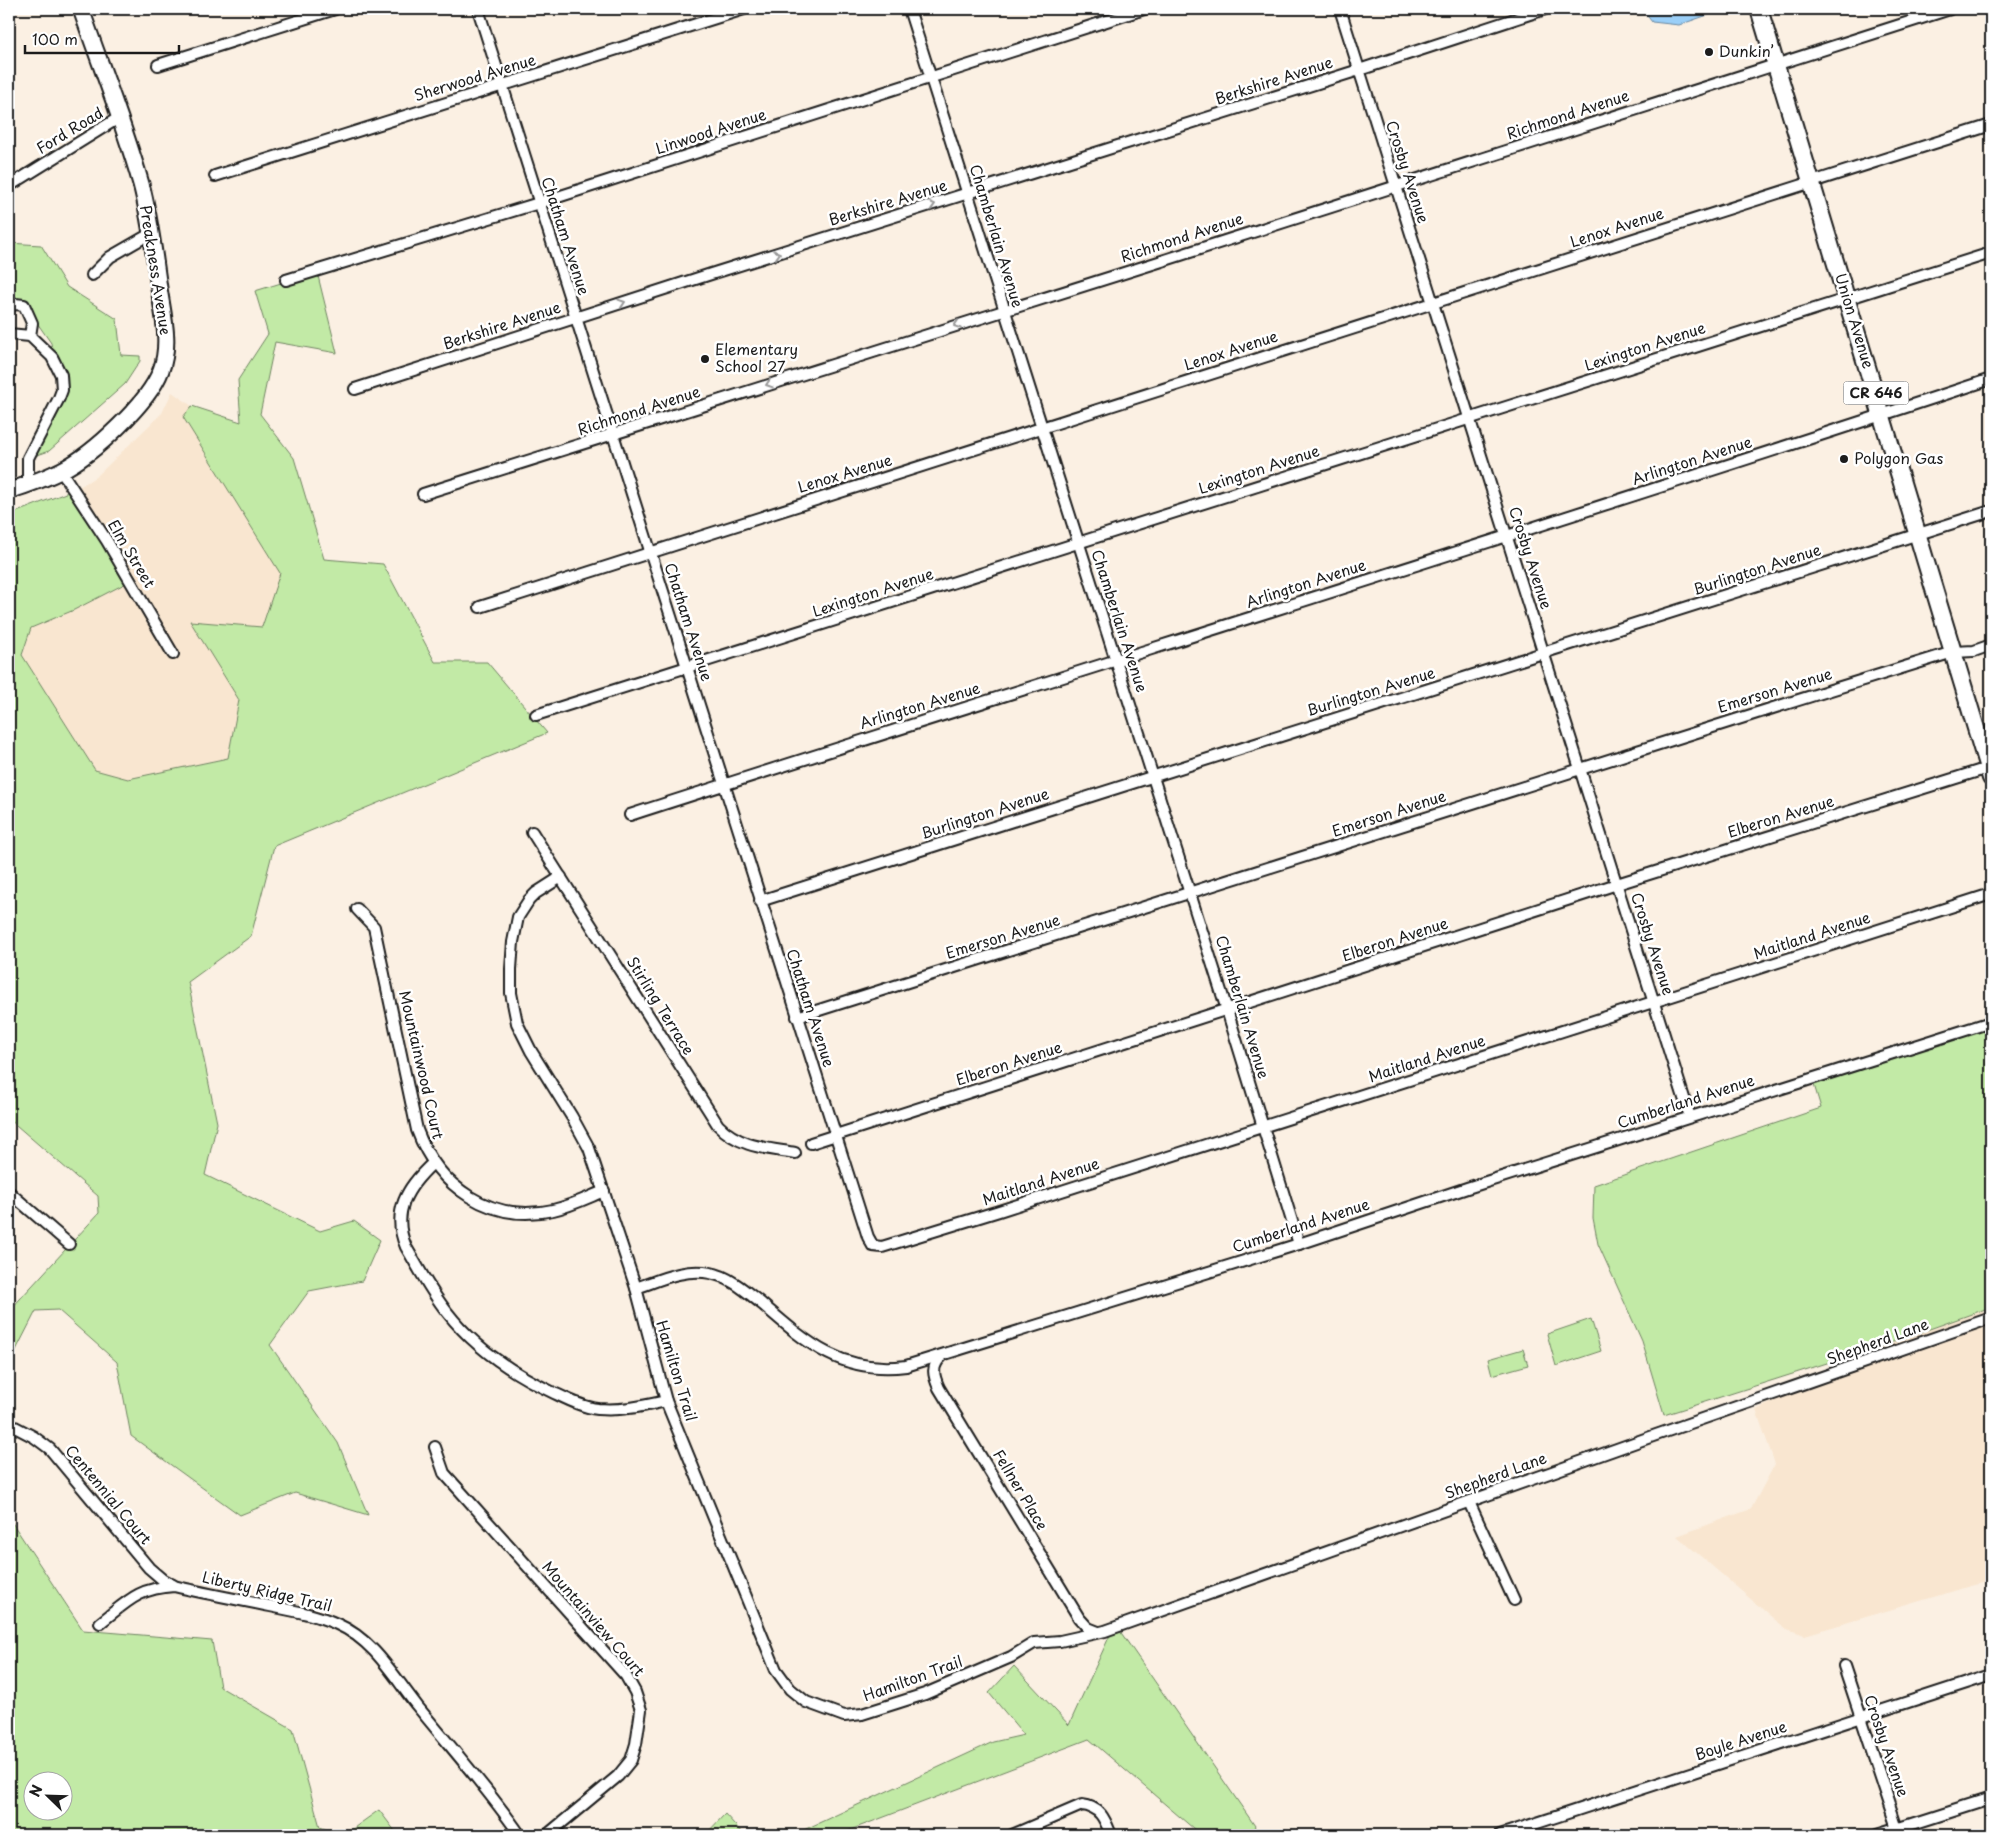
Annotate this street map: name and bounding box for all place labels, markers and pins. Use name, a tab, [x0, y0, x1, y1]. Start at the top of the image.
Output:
place label: Dunkin’	[1719, 39, 1774, 62]
marker: Dunkin’	[1703, 46, 1715, 58]
place label: Elementary School 27	[715, 337, 798, 377]
marker: Elementary School 27	[699, 353, 711, 365]
place label: Polygon Gas	[1854, 446, 1943, 469]
marker: Polygon Gas	[1838, 453, 1850, 465]

